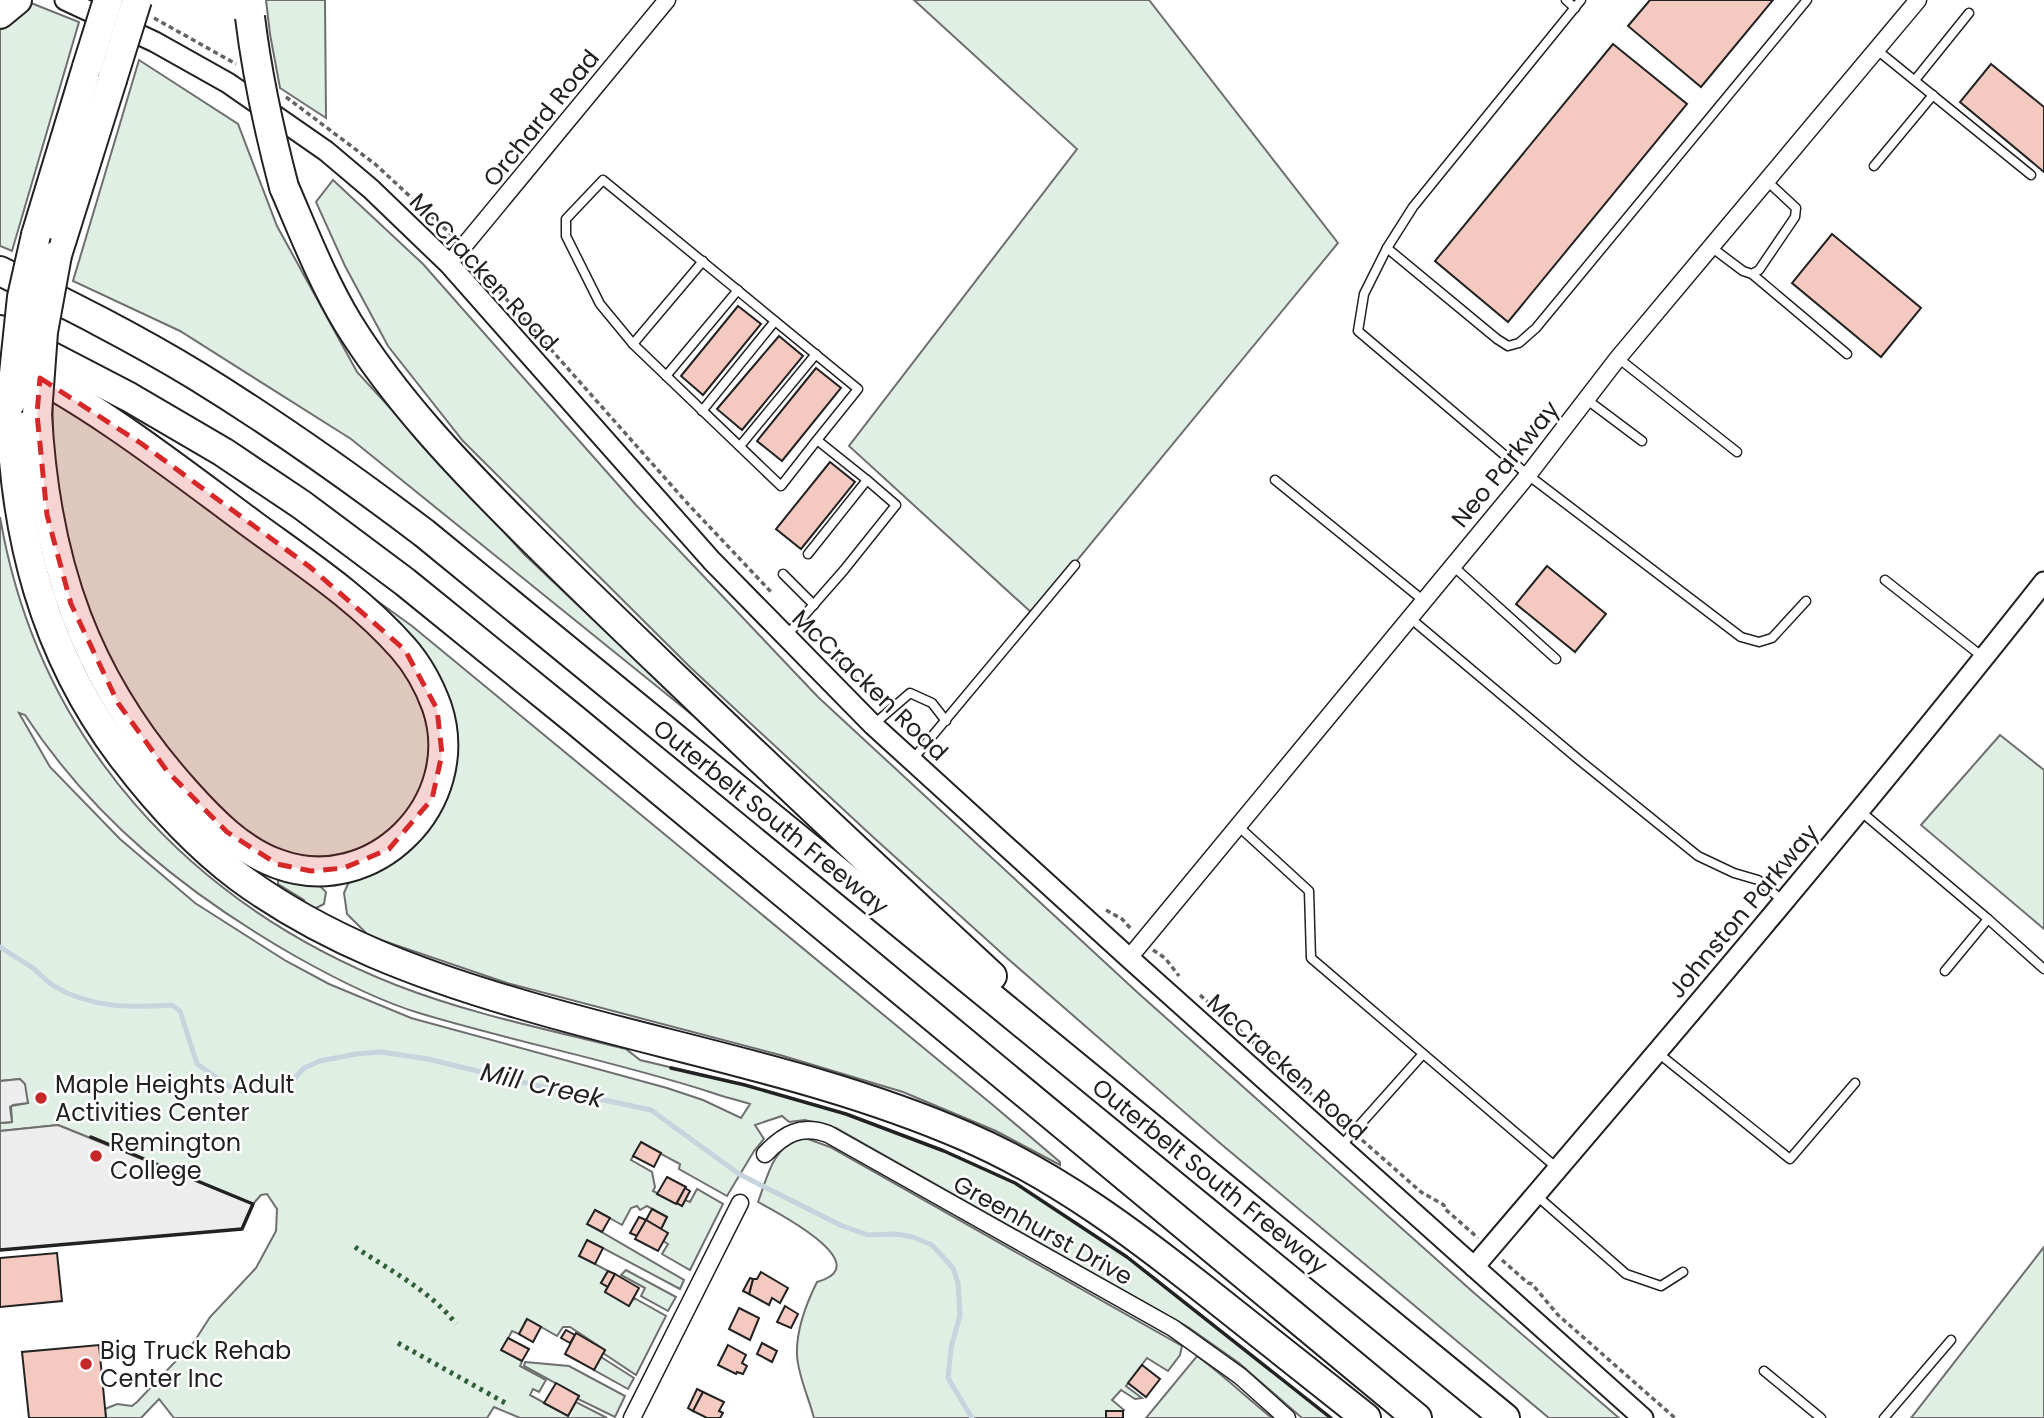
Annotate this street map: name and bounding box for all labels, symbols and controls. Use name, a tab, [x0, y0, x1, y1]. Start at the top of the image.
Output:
street label: Orchard Road	[475, 42, 607, 194]
street label: McCracken Road	[402, 186, 566, 358]
street label: Neo Parkway	[1444, 393, 1567, 534]
street label: McCracken Road	[785, 602, 955, 768]
street label: Outerbelt South Freeway	[646, 712, 896, 923]
street label: Johnston Parkway	[1660, 817, 1826, 1005]
street label: McCracken Road	[1200, 986, 1374, 1148]
water label: Mill Creek	[477, 1053, 608, 1117]
place label: Maple Heights Adult Activities Center	[55, 1068, 294, 1129]
street label: Outerbelt South Freeway	[1085, 1071, 1335, 1282]
marker: Maple Heights Adult Activities Center	[33, 1090, 49, 1106]
place label: Remington College	[110, 1126, 241, 1187]
marker: Remington College	[88, 1148, 104, 1164]
street label: Greenhurst Drive	[947, 1167, 1139, 1293]
place label: Big Truck Rehab Center Inc	[100, 1334, 291, 1395]
marker: Big Truck Rehab Center Inc	[78, 1356, 94, 1372]

